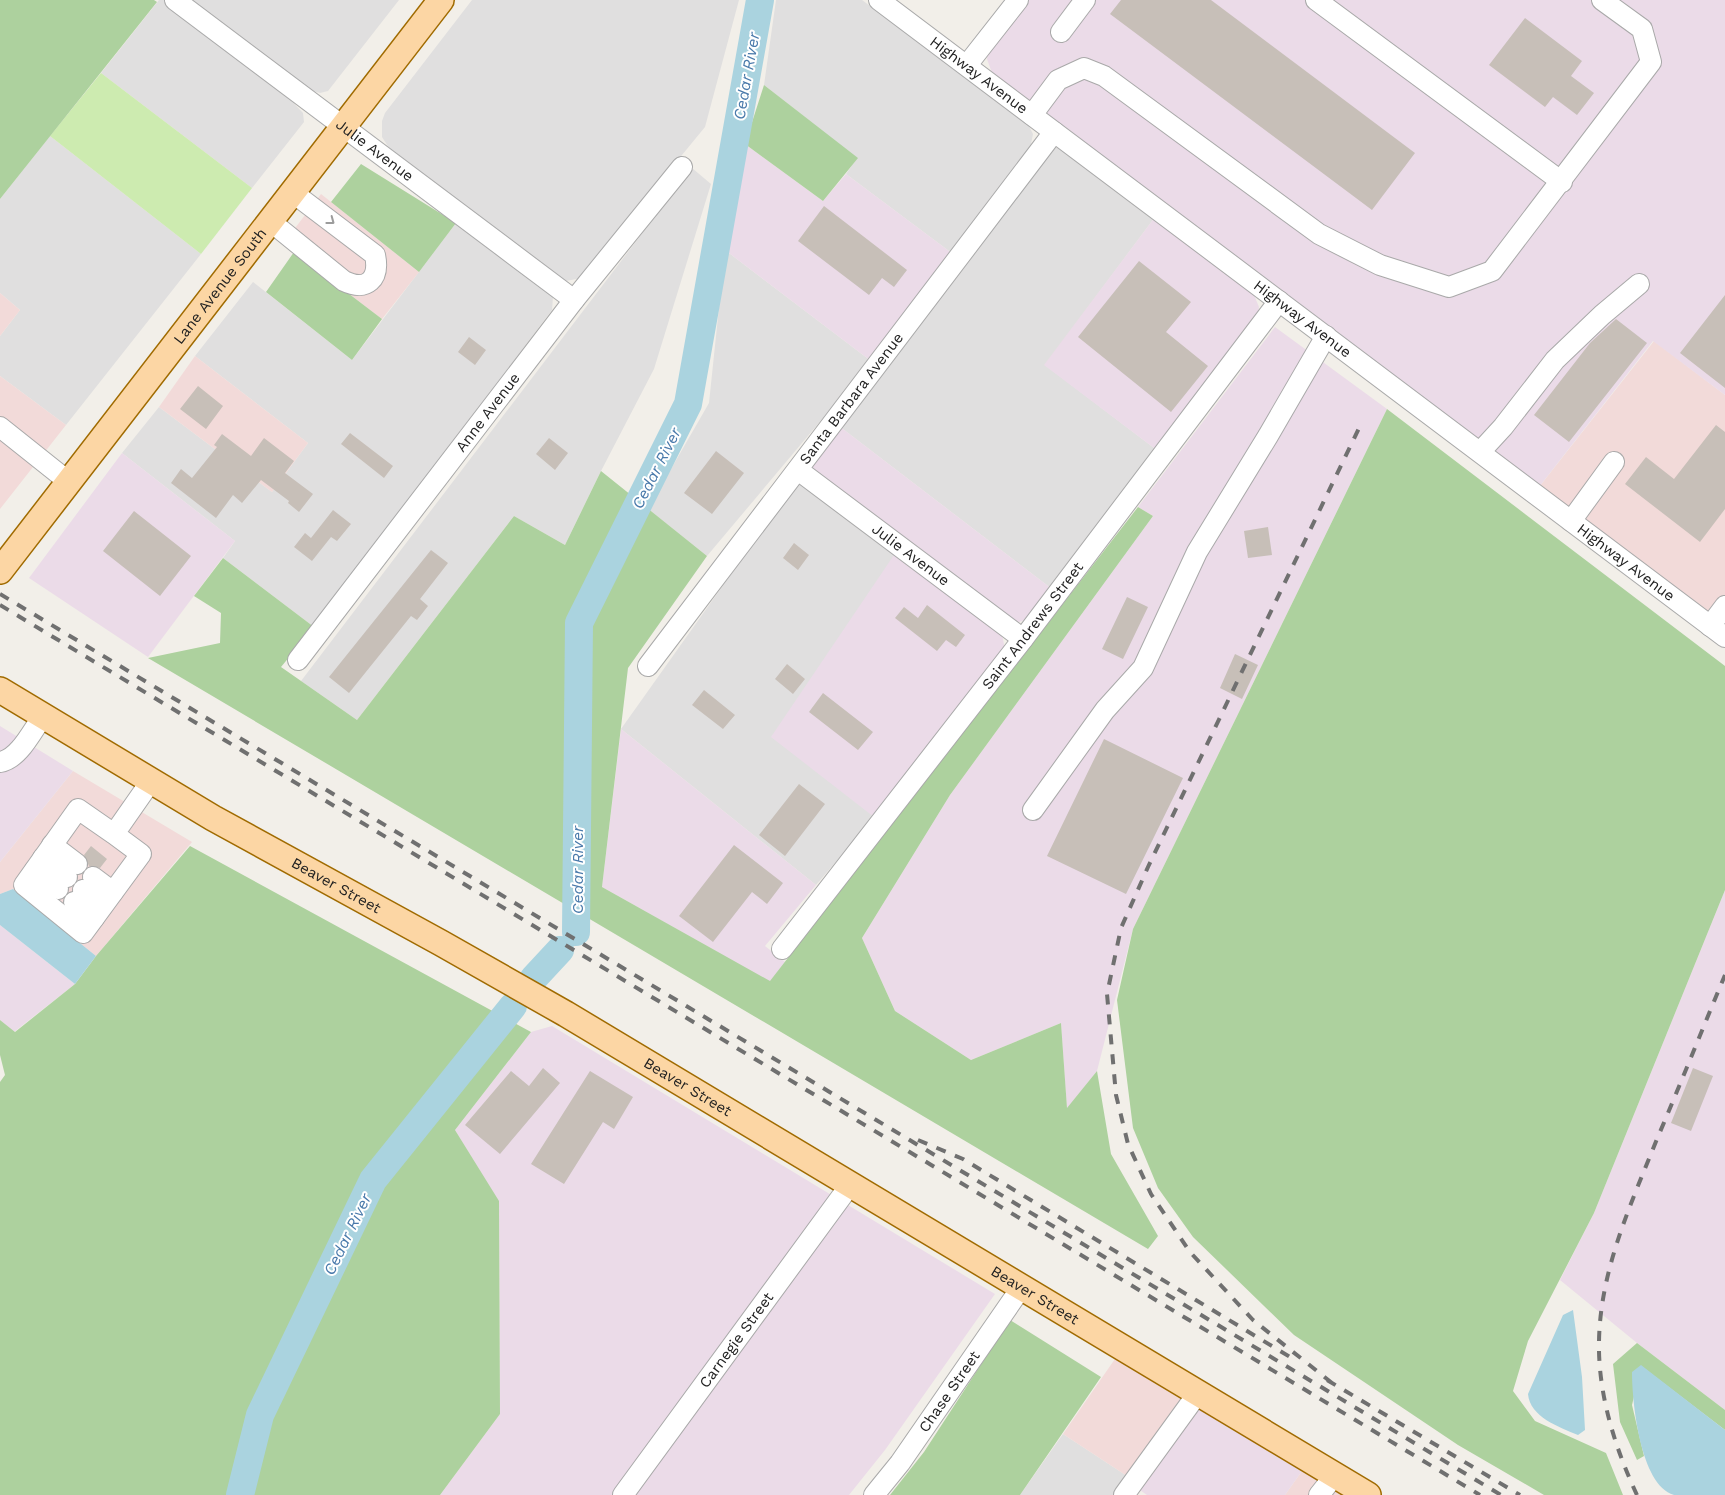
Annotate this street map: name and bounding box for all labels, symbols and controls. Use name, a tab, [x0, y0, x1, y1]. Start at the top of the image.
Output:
water label: Cedar River	[729, 30, 764, 121]
street label: Highway Avenue	[926, 33, 1031, 118]
street label: Julie Avenue	[332, 115, 417, 185]
one-way arrow	[325, 215, 335, 224]
street label: Lane Avenue South	[170, 225, 270, 348]
street label: Highway Avenue	[1250, 276, 1355, 361]
street label: Santa Barbara Avenue	[796, 329, 907, 468]
street label: Anne Avenue	[452, 369, 524, 455]
water label: Cedar River	[628, 424, 685, 512]
street label: Julie Avenue	[868, 520, 953, 590]
street label: Highway Avenue	[1574, 520, 1678, 605]
street label: Saint Andrews Street	[978, 558, 1087, 693]
water label: Cedar River	[568, 825, 587, 914]
street label: Beaver Street	[288, 854, 385, 918]
street label: Beaver Street	[640, 1054, 735, 1121]
water label: Cedar River	[320, 1190, 376, 1278]
street label: Beaver Street	[988, 1262, 1083, 1329]
street label: Carnegie Street	[696, 1288, 778, 1391]
street label: Chase Street	[915, 1347, 984, 1436]

